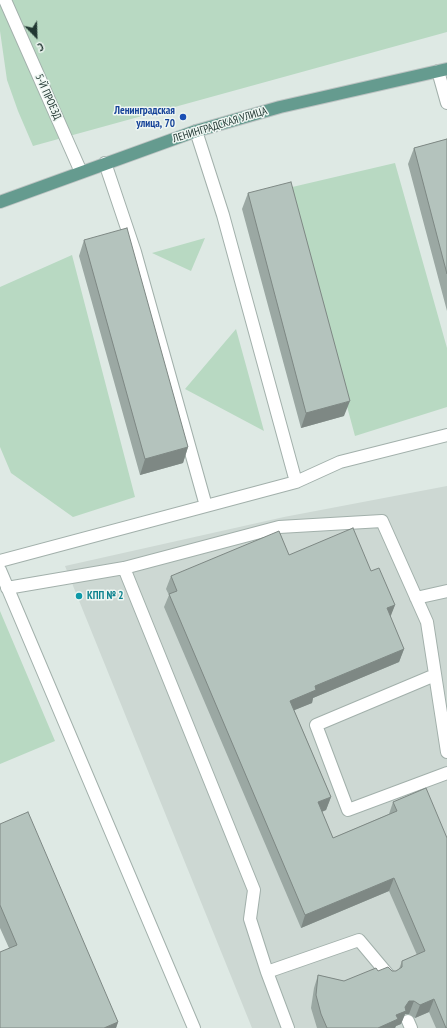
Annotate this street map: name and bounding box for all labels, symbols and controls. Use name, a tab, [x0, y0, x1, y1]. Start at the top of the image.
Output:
north arrow	[16, 16, 56, 56]
text: С	[36, 40, 46, 54]
street label: 5-Й ПРОЕЗД	[32, 72, 64, 122]
place label: Ленинградская улица, 70	[114, 104, 175, 130]
street label: ЛЕНИНГРАДСКАЯ УЛИЦА	[171, 104, 269, 146]
marker: Ленинградская улица, 70	[178, 112, 188, 122]
place label: КПП № 2	[87, 589, 123, 603]
marker: КПП № 2	[74, 591, 84, 601]

